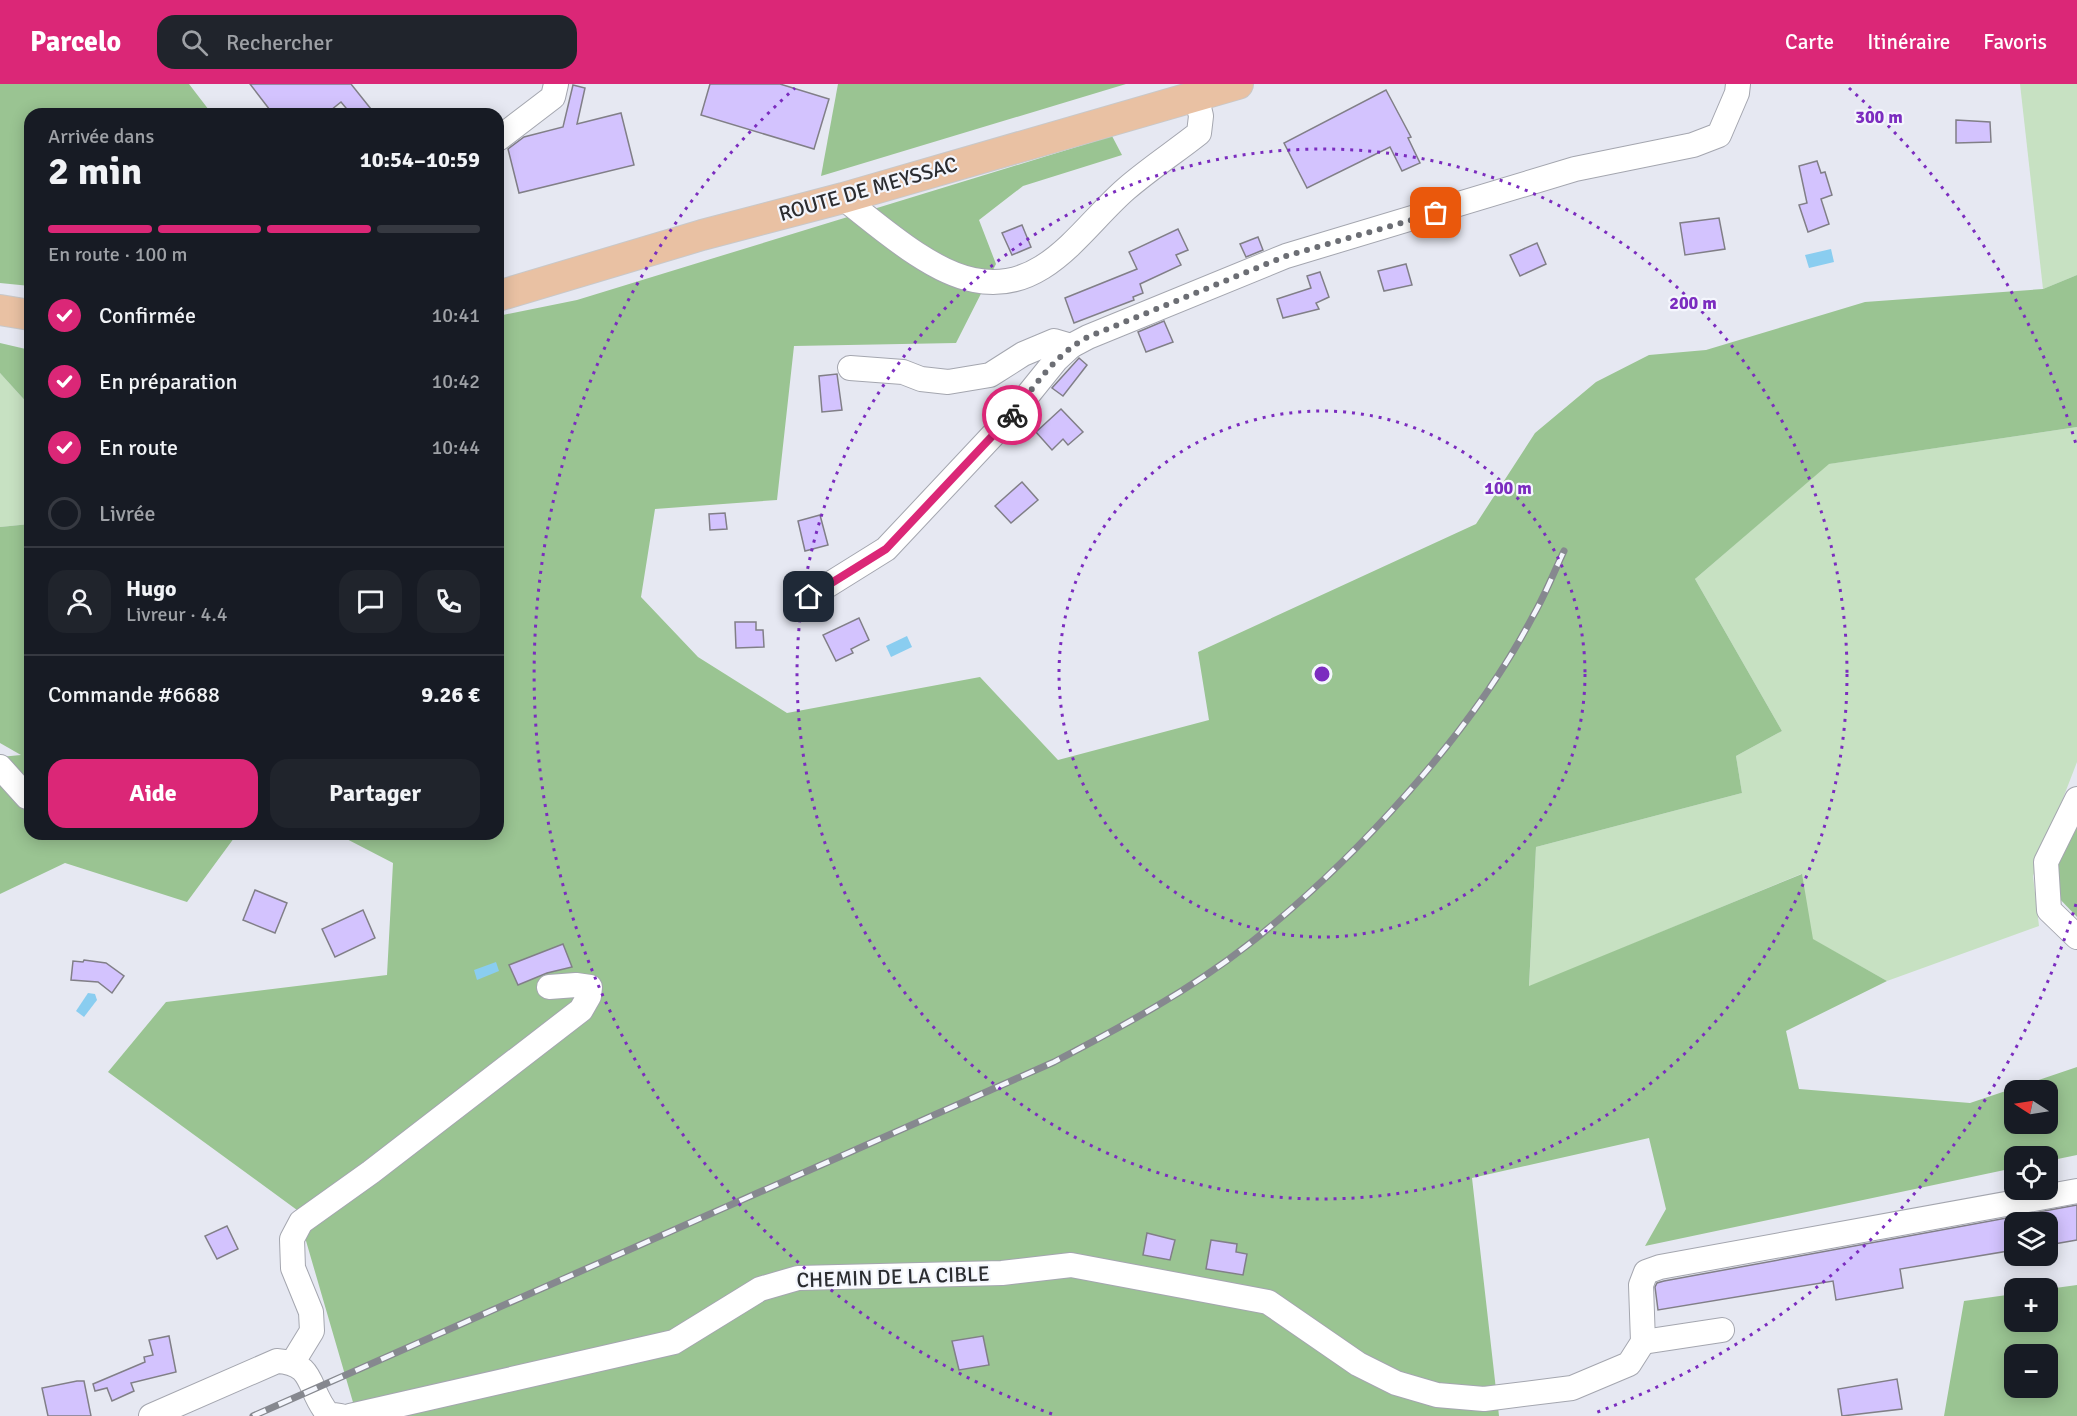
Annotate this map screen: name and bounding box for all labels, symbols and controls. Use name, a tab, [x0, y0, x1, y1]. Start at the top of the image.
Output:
search box	[157, 15, 577, 69]
text: Parcelo	[30, 25, 121, 59]
icon: search	[178, 26, 211, 59]
text: Rechercher	[226, 29, 333, 56]
text: Carte	[1785, 29, 1834, 55]
text: Itinéraire	[1867, 29, 1950, 55]
text: Favoris	[1983, 29, 2047, 55]
text: 300 m	[1855, 106, 1903, 128]
text: Arrivée dans	[48, 124, 154, 149]
text: 10:54–10:59	[360, 146, 480, 173]
text: 2 min	[48, 147, 142, 195]
street label: ROUTE DE MEYSSAC	[776, 151, 960, 227]
pin	[1410, 187, 1461, 238]
icon: bag	[1419, 196, 1452, 229]
text: En route · 100 m	[48, 242, 187, 267]
text: 200 m	[1669, 292, 1717, 314]
icon: check	[48, 299, 81, 332]
text: Confirmée	[99, 302, 196, 329]
text: 10:41	[431, 303, 480, 328]
icon: check	[48, 365, 81, 398]
text: En préparation	[99, 368, 238, 395]
text: 10:42	[431, 369, 480, 394]
courier	[982, 385, 1042, 445]
icon: bike	[996, 399, 1029, 432]
icon: check	[48, 431, 81, 464]
text: En route	[99, 434, 178, 461]
text: 10:44	[431, 435, 480, 460]
text: 100 m	[1484, 477, 1532, 499]
text: Livrée	[99, 500, 156, 527]
button: person	[48, 570, 111, 633]
button: chat	[339, 570, 402, 633]
button: phone	[417, 570, 480, 633]
pin	[783, 571, 834, 622]
text: Hugo	[126, 575, 176, 602]
icon: home	[792, 580, 825, 613]
text: Livreur · 4.4	[126, 602, 227, 627]
centre of rings	[1312, 664, 1332, 684]
text: Commande #6688	[48, 681, 220, 708]
text: 9.26 €	[421, 681, 480, 708]
button: Aide	[48, 759, 258, 828]
button: Partager	[270, 759, 480, 828]
north arrow	[2004, 1080, 2058, 1134]
map controls	[2004, 1080, 2058, 1398]
button: locate	[2004, 1146, 2058, 1200]
button: layers	[2004, 1212, 2058, 1266]
street label: CHEMIN DE LA CIBLE	[796, 1261, 990, 1293]
button: +	[2004, 1278, 2058, 1332]
button: −	[2004, 1344, 2058, 1398]

